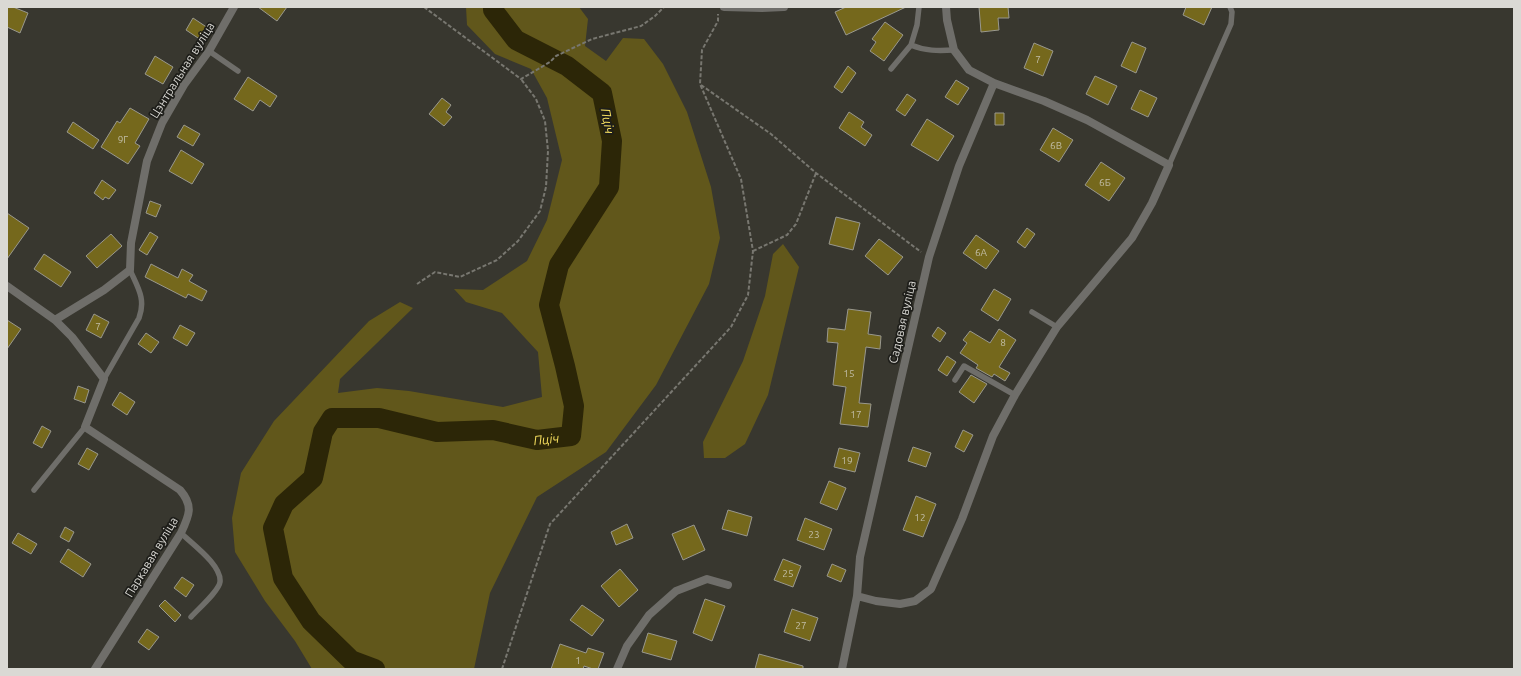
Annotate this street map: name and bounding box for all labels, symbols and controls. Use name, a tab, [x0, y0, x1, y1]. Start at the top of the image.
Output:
street label: Цэнтральная вуліца	[147, 20, 217, 120]
house number: 7	[1035, 54, 1041, 65]
water label: Пціч	[599, 107, 617, 135]
house number: 9Г	[118, 134, 128, 145]
house number: 6В	[1050, 140, 1062, 151]
house number: 6Б	[1099, 177, 1111, 188]
house number: 6А	[975, 247, 988, 258]
street label: Садовая вуліца	[886, 279, 918, 365]
house number: 7	[95, 321, 101, 332]
house number: 8	[1000, 337, 1006, 348]
house number: 15	[843, 368, 855, 379]
house number: 17	[850, 409, 862, 420]
water label: Пціч	[533, 430, 560, 447]
house number: 19	[841, 455, 853, 466]
house number: 12	[914, 512, 926, 523]
street label: Паркавая вуліца	[122, 515, 180, 599]
house number: 23	[808, 529, 820, 540]
house number: 25	[782, 568, 794, 579]
house number: 27	[795, 620, 807, 631]
house number: 1	[575, 655, 581, 666]

